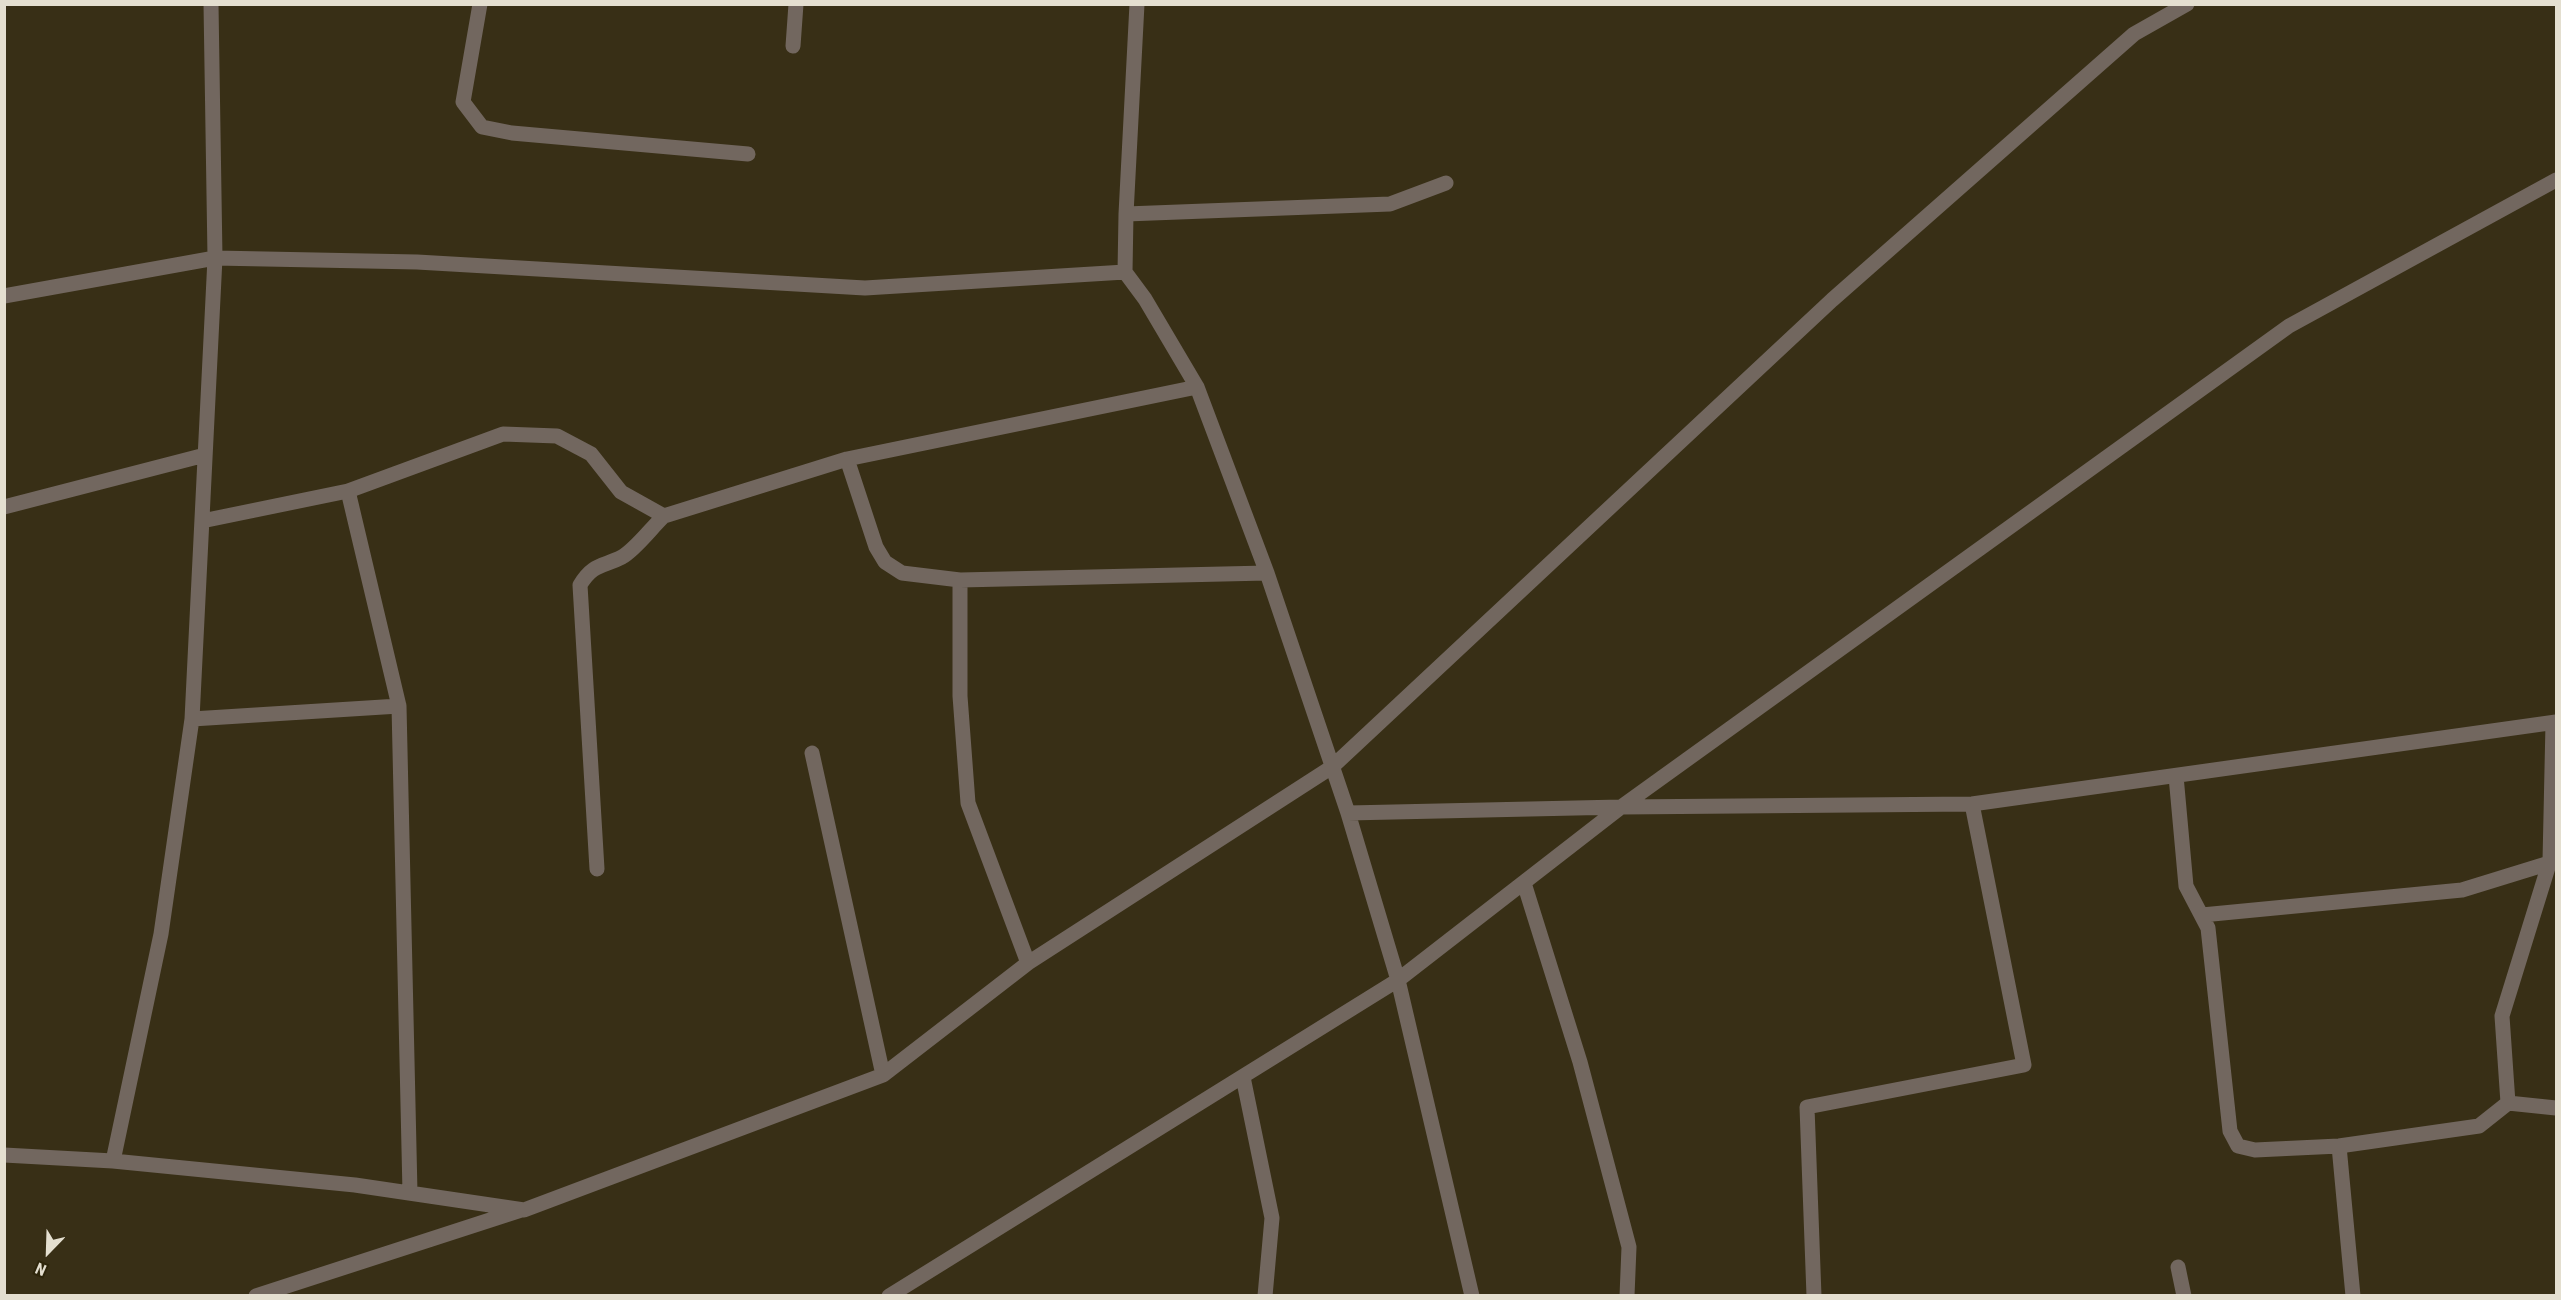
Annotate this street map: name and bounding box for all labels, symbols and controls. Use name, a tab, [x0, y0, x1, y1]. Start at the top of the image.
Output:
north arrow	[18, 1222, 78, 1282]
text: N	[33, 1258, 49, 1280]

